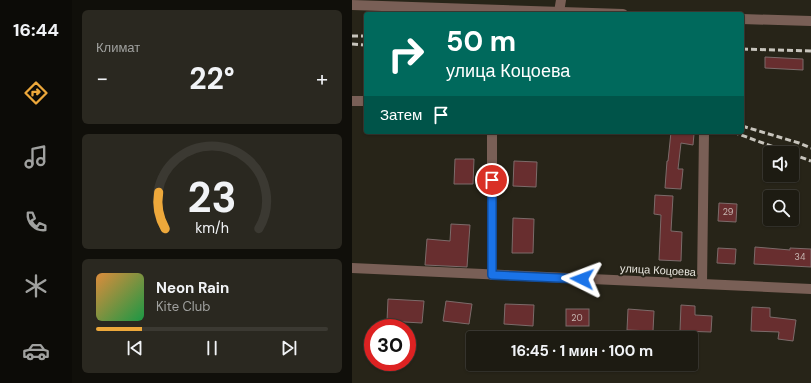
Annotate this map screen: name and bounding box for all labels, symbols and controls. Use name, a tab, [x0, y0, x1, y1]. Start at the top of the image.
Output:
text: 16:44	[13, 18, 59, 42]
text: 50 m	[446, 23, 516, 60]
icon: right	[380, 28, 432, 80]
text: Климат	[96, 39, 140, 56]
text: 22°	[189, 59, 235, 98]
text: улица Коцоева	[446, 59, 570, 83]
text: −	[96, 64, 108, 93]
text: +	[316, 64, 328, 93]
icon: directions	[22, 79, 50, 107]
icon: arrive	[430, 104, 452, 126]
text: Затем	[380, 105, 422, 125]
icon: music	[22, 143, 50, 171]
map controls	[763, 146, 799, 226]
button: sound	[763, 146, 799, 182]
pin	[475, 163, 509, 197]
icon: arrive	[481, 169, 503, 191]
text: 23	[187, 171, 237, 225]
button: search	[763, 190, 799, 226]
house number: 29	[723, 206, 734, 218]
icon: phone	[22, 208, 50, 236]
text: km/h	[195, 219, 229, 237]
house number: 34	[795, 251, 806, 263]
position arrow	[561, 258, 603, 300]
street label: улица Коцоева	[620, 261, 697, 279]
icon: climate	[22, 272, 50, 300]
text: Neon Rain	[156, 278, 229, 298]
text: Kite Club	[156, 298, 210, 315]
house number: 20	[571, 312, 583, 324]
speed limit sign: 30	[364, 319, 416, 371]
icon: car	[22, 337, 50, 365]
icon: previous	[124, 337, 146, 359]
icon: pause	[201, 337, 223, 359]
icon: next	[278, 337, 300, 359]
text: 16:45 · 1 мин · 100 m	[511, 341, 653, 361]

